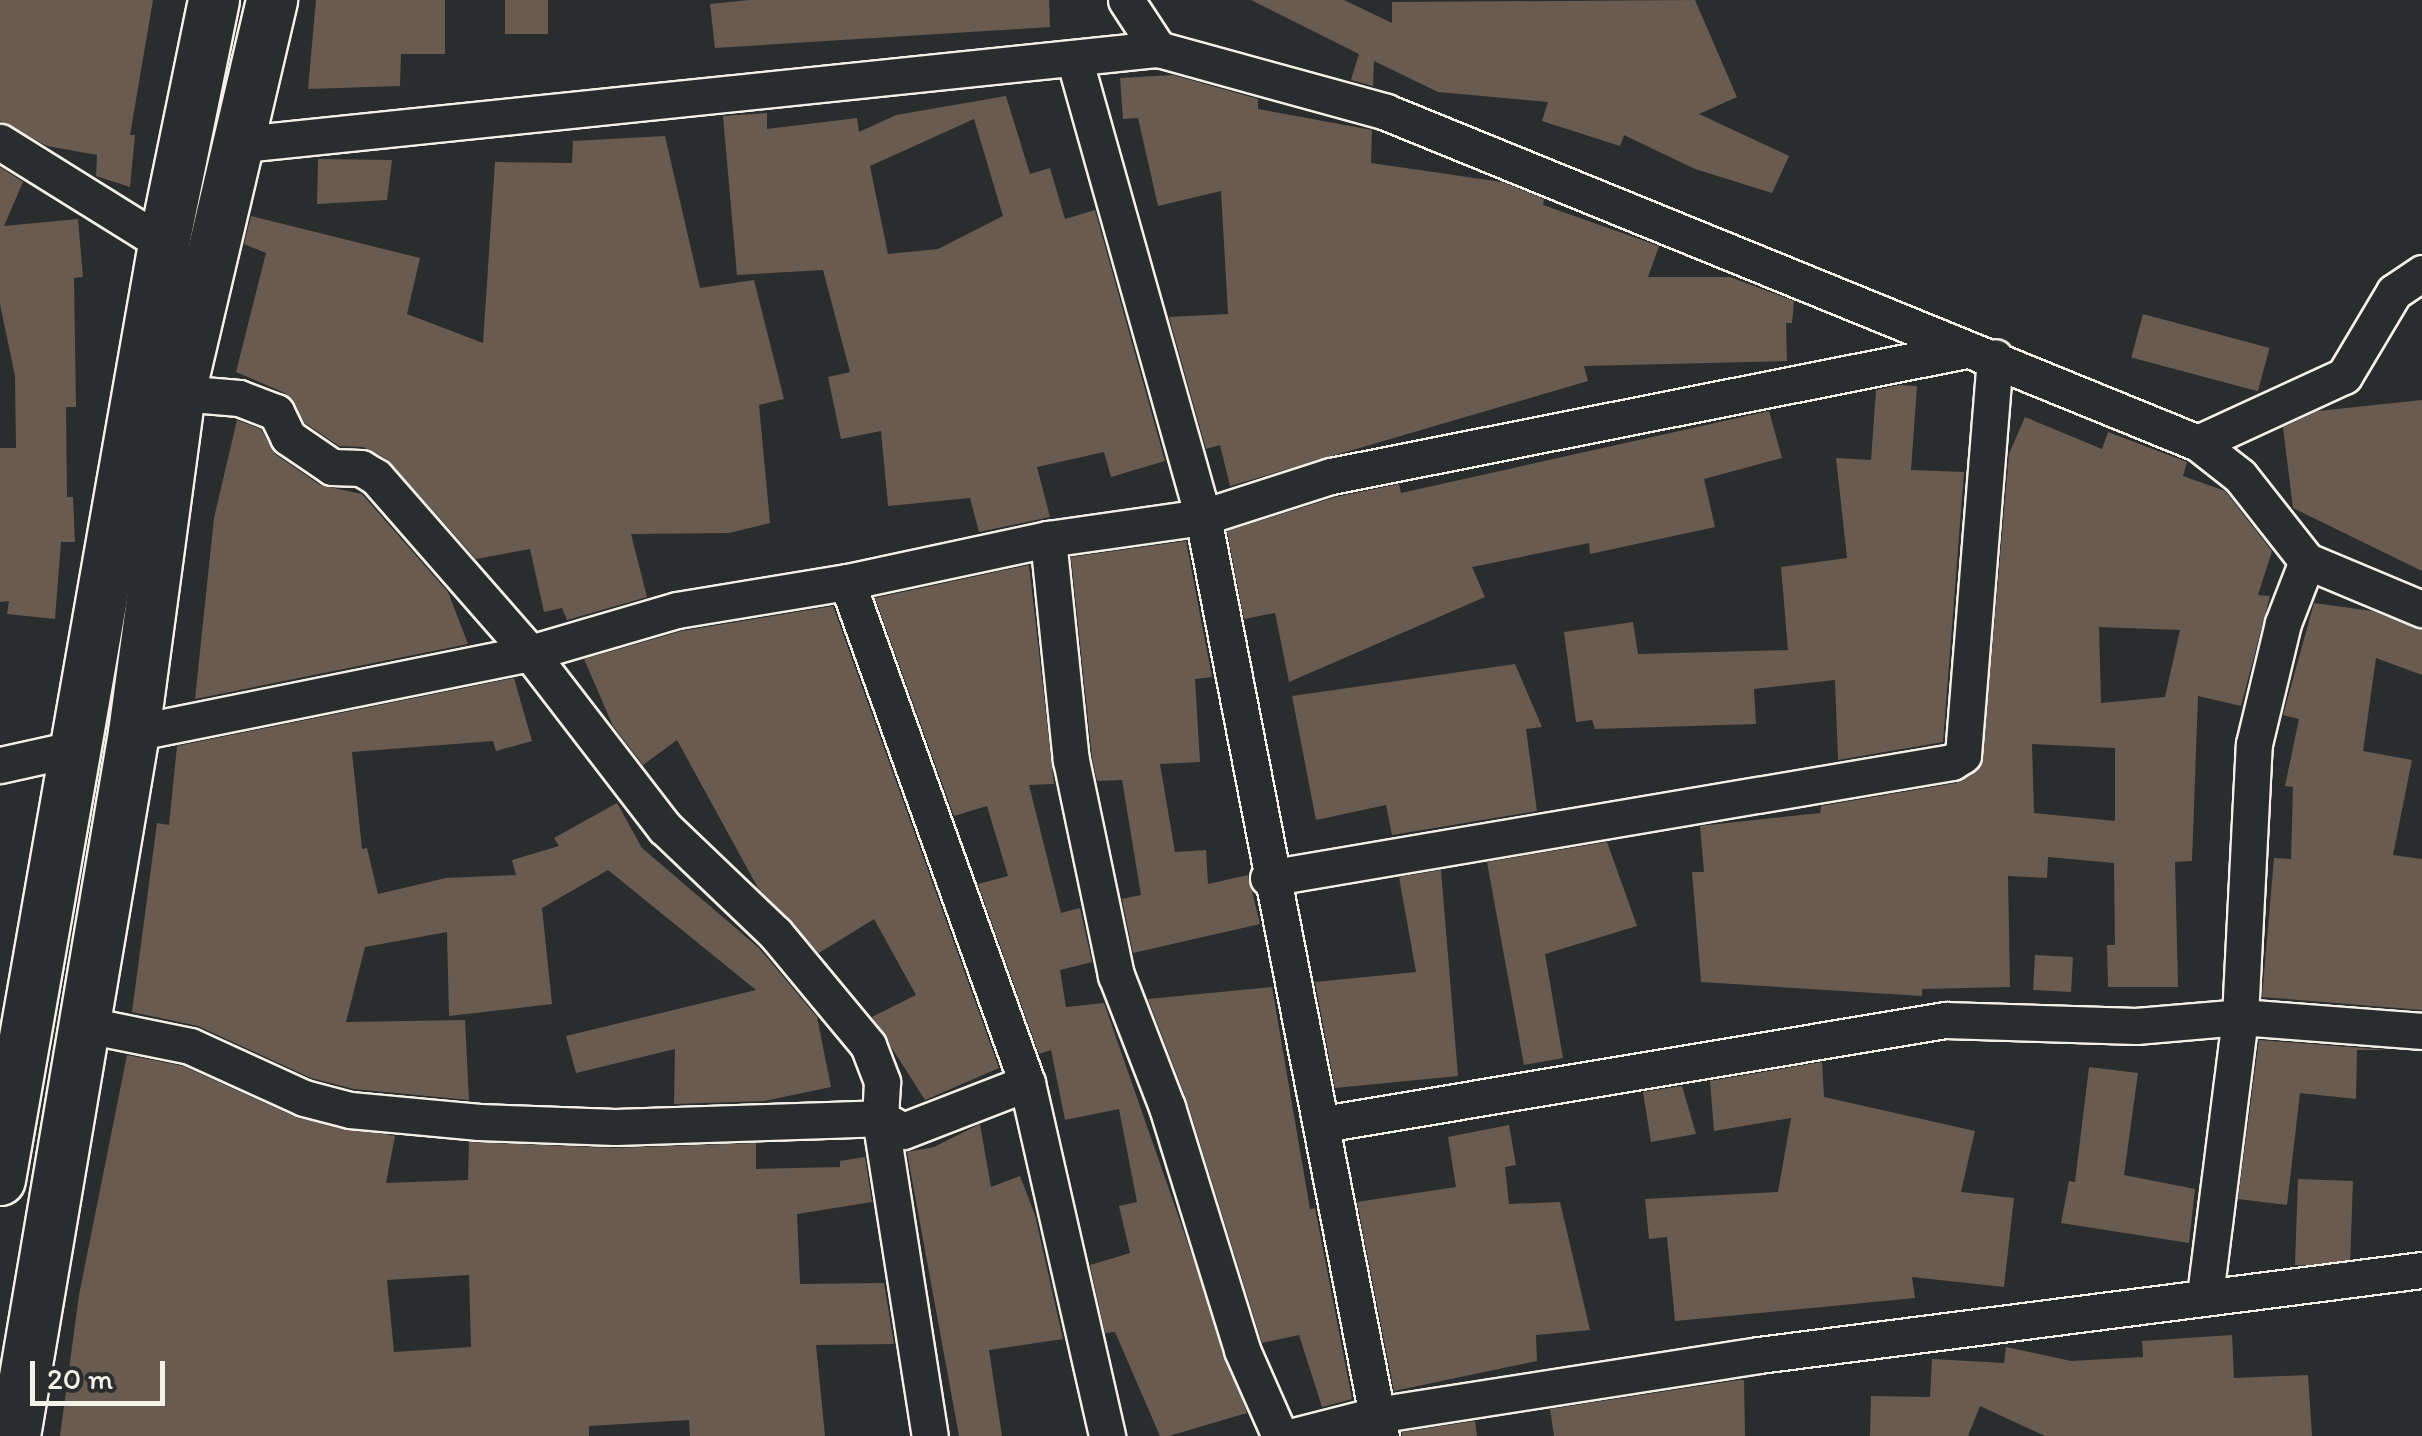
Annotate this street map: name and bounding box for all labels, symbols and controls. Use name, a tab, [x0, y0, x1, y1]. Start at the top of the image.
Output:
scale bar	[35, 1341, 170, 1403]
text: 20 m	[47, 1360, 113, 1397]

